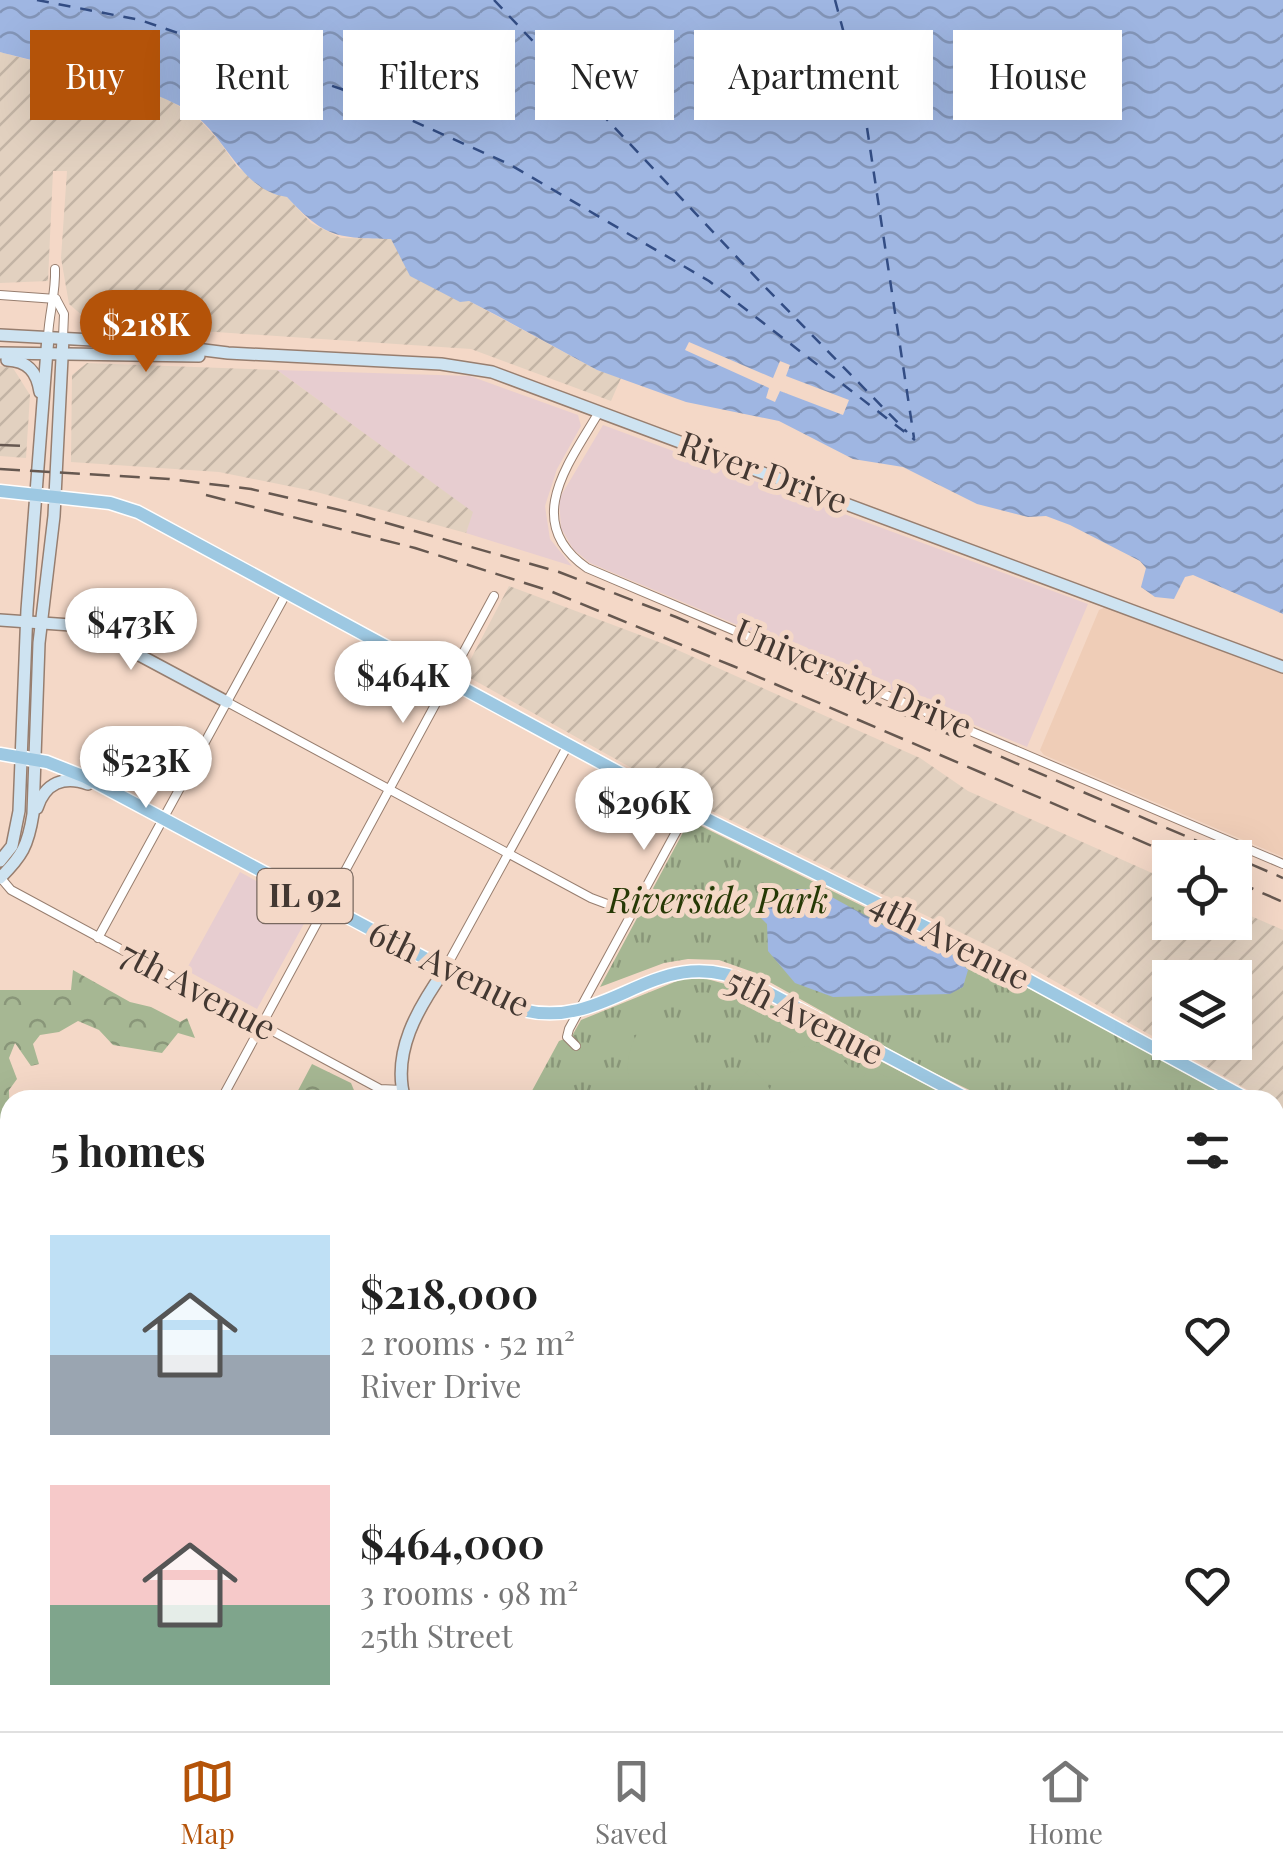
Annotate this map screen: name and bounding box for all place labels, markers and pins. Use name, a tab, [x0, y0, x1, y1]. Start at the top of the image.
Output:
pin: $218K	[76, 290, 216, 375]
pin: $473K	[61, 588, 201, 673]
pin: $464K	[333, 641, 473, 726]
pin: $523K	[76, 726, 216, 811]
pin: $296K	[574, 768, 714, 853]

